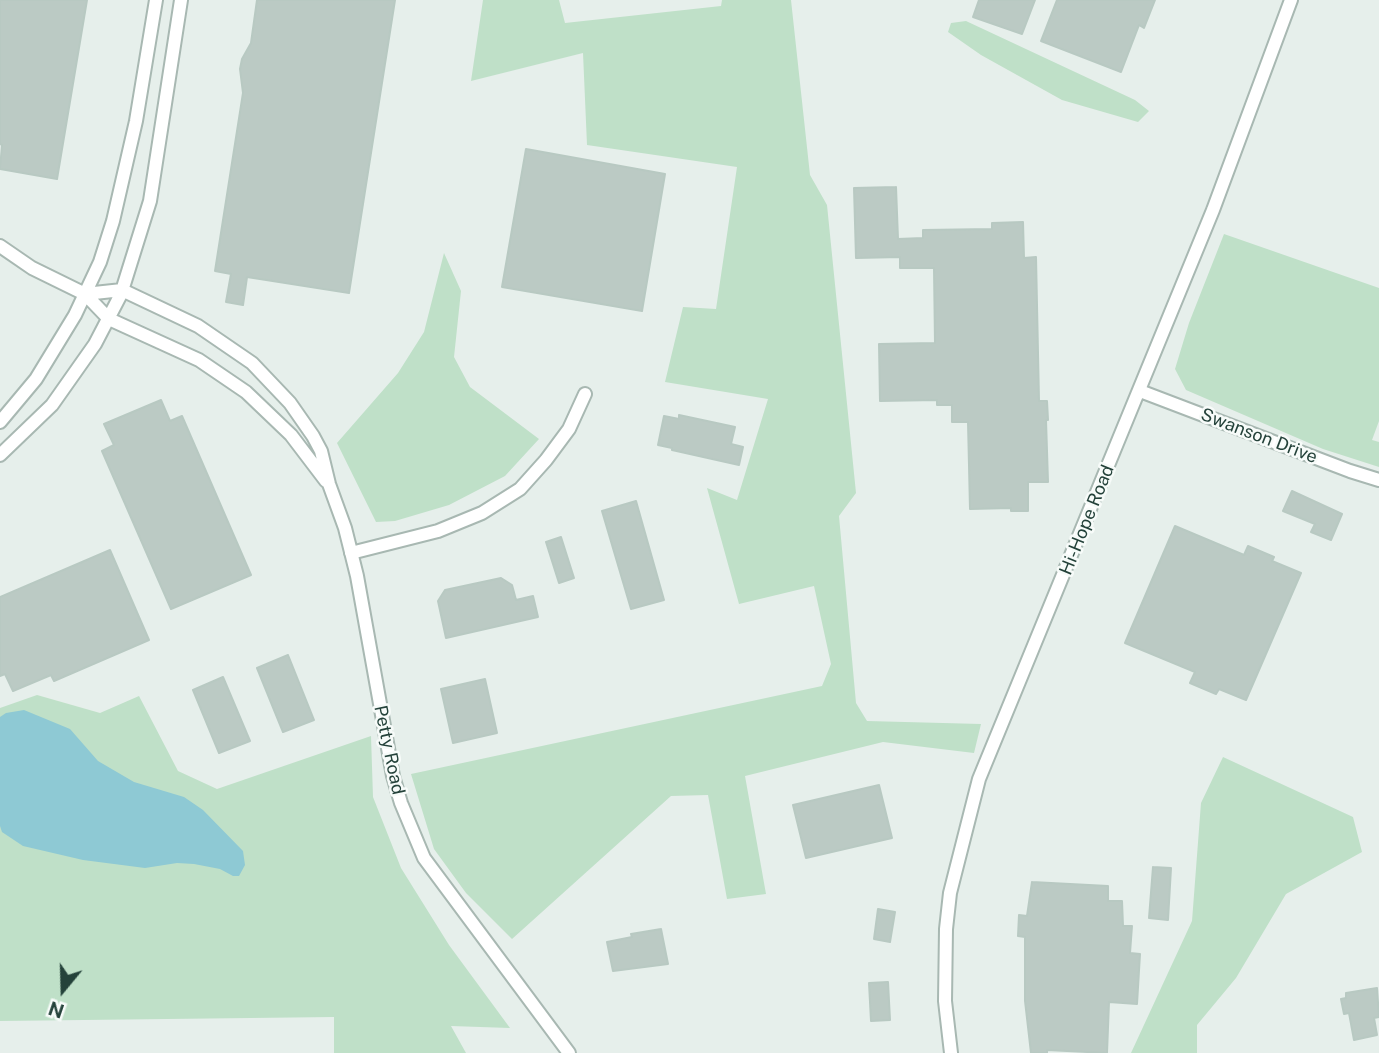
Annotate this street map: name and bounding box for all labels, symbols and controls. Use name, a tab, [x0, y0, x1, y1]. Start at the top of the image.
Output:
street label: Swanson Drive	[1198, 404, 1320, 468]
street label: Hi-Hope Road	[1055, 462, 1119, 578]
street label: Petty Road	[369, 703, 409, 797]
north arrow	[28, 955, 98, 1025]
text: N	[46, 997, 67, 1023]

